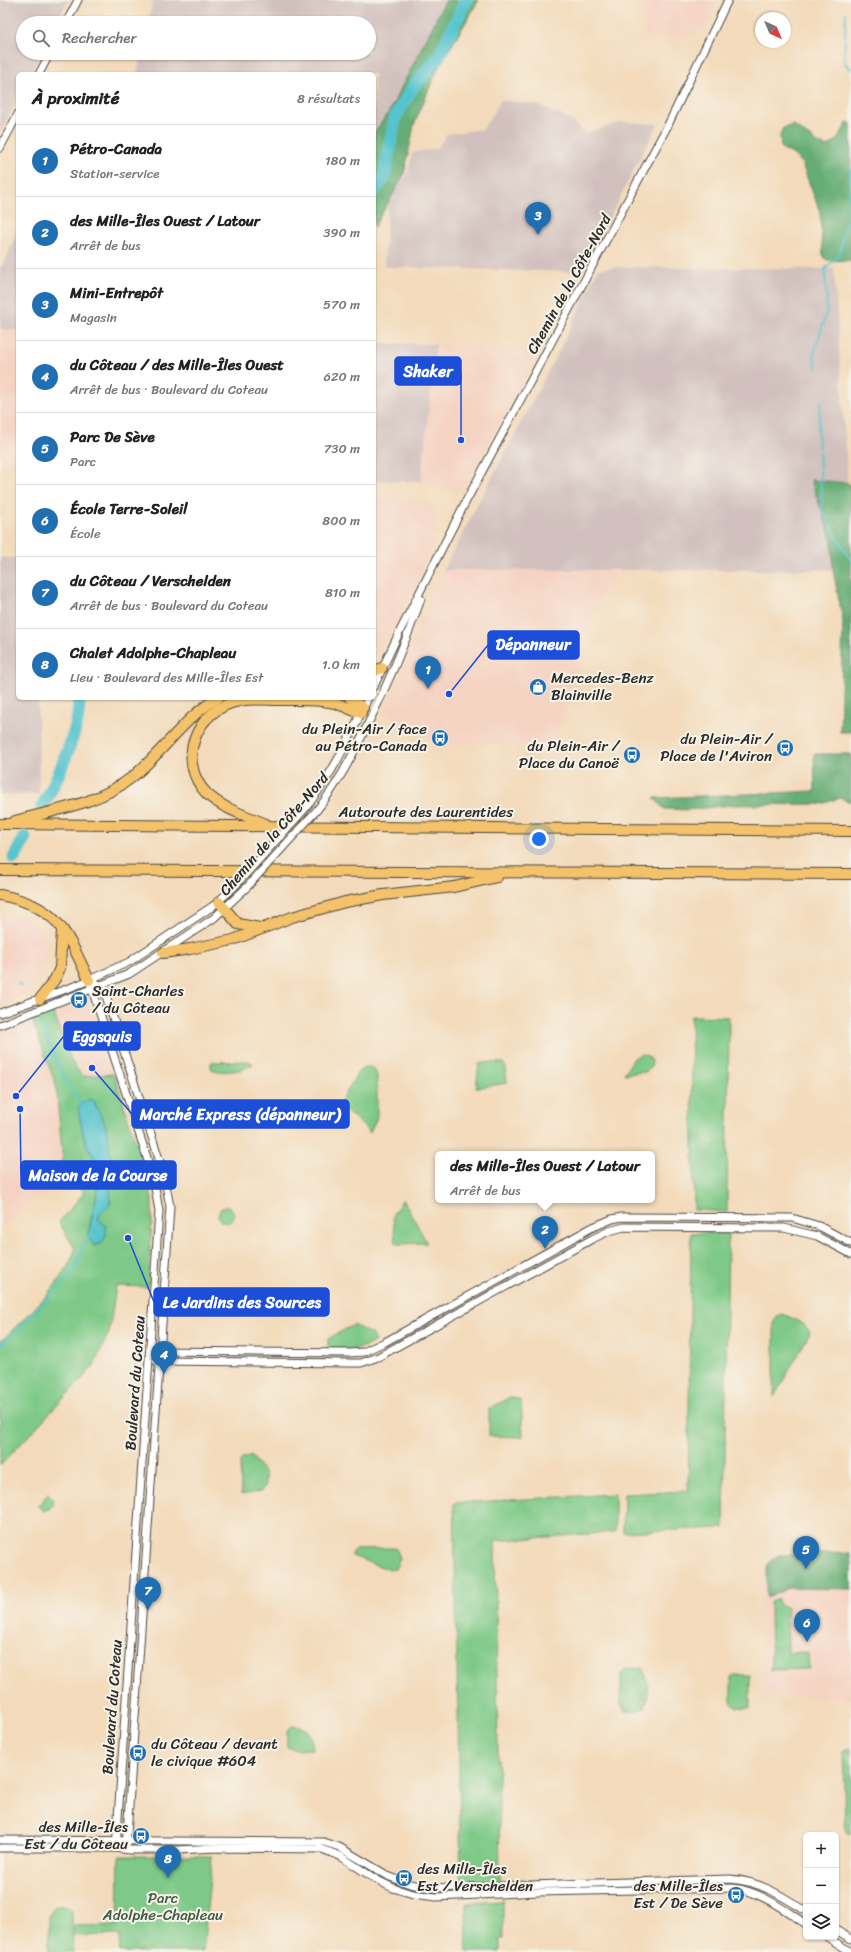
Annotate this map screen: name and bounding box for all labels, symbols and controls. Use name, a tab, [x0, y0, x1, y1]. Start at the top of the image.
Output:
north arrow	[755, 12, 791, 48]
search box	[16, 16, 376, 60]
text: Rechercher	[62, 25, 137, 51]
icon: search	[30, 27, 52, 49]
text: À proximité	[32, 83, 119, 113]
text: 8 résultats	[297, 87, 360, 110]
text: Pétro-Canada	[70, 136, 162, 162]
text: 1	[42, 149, 48, 172]
text: 180 m	[325, 149, 360, 172]
text: Station-service	[70, 162, 160, 185]
pin: 3	[525, 202, 551, 235]
text: des Mille-Îles Ouest / Latour	[70, 208, 260, 234]
street label: Chemin de la Côte-Nord	[520, 208, 619, 359]
text: 2	[41, 221, 49, 244]
text: 390 m	[323, 221, 360, 244]
text: Arrêt de bus	[70, 234, 141, 257]
text: Mini-Entrepôt	[70, 280, 163, 306]
text: 3	[41, 293, 49, 316]
text: 570 m	[323, 293, 360, 316]
text: Magasin	[70, 306, 117, 329]
text: du Côteau / des Mille-Îles Ouest	[70, 352, 284, 378]
callout: Shaker	[395, 357, 461, 385]
text: Shaker	[402, 357, 454, 386]
text: 4	[41, 365, 49, 388]
text: 620 m	[324, 365, 360, 388]
text: Arrêt de bus · Boulevard du Coteau	[70, 378, 268, 401]
text: Parc De Sève	[70, 424, 155, 450]
text: 5	[41, 437, 49, 460]
text: 730 m	[324, 437, 360, 460]
text: Parc	[70, 450, 96, 473]
text: École Terre-Soleil	[70, 496, 187, 522]
text: 6	[41, 509, 49, 532]
text: 800 m	[322, 509, 360, 532]
text: École	[70, 522, 101, 545]
text: du Côteau / Verschelden	[70, 568, 231, 594]
text: 7	[41, 581, 49, 604]
text: 810 m	[325, 581, 360, 604]
text: Arrêt de bus · Boulevard du Coteau	[70, 594, 268, 617]
text: Dépanneur	[496, 630, 572, 659]
callout: Dépanneur	[488, 631, 579, 659]
text: Chalet Adolphe-Chapleau	[70, 640, 236, 666]
text: 8	[41, 653, 49, 676]
text: 1.0 km	[322, 653, 360, 676]
pin: 1	[415, 656, 441, 689]
place label: Mercedes-Benz Blainville	[551, 665, 655, 708]
text: Lieu · Boulevard des Mille-Îles Est	[70, 666, 263, 689]
shop icon: Mercedes-Benz Blainville	[528, 677, 548, 697]
place label: du Plein-Air / face au Pétro-Canada	[302, 716, 427, 759]
place label: du Plein-Air / Place de l'Aviron	[660, 726, 774, 769]
bus stop icon: du Plein-Air / face au Pétro-Canada	[430, 728, 450, 748]
place label: du Plein-Air / Place du Canoë	[519, 733, 621, 776]
bus stop icon: du Plein-Air / Place de l'Aviron	[775, 738, 795, 758]
bus stop icon: du Plein-Air / Place du Canoë	[622, 745, 642, 765]
street label: Chemin de la Côte-Nord	[213, 765, 336, 902]
street label: Autoroute des Laurentides	[338, 799, 513, 825]
your location	[529, 829, 549, 849]
place label: Saint-Charles / du Côteau	[92, 978, 185, 1021]
bus stop icon: Saint-Charles / du Côteau	[69, 990, 89, 1010]
callout: Eggsquis	[64, 1022, 140, 1050]
text: Eggsquis	[72, 1022, 133, 1051]
callout: Marché Express (dépanneur)	[132, 1100, 349, 1128]
text: Marché Express (dépanneur)	[139, 1100, 342, 1129]
popup	[435, 1151, 655, 1203]
text: des Mille-Îles Ouest / Latour	[450, 1153, 640, 1179]
callout: Maison de la Course	[21, 1161, 176, 1189]
text: Maison de la Course	[28, 1161, 168, 1190]
text: Arrêt de bus	[450, 1179, 521, 1202]
pin: 2	[532, 1216, 558, 1249]
callout: Le Jardins des Sources	[154, 1288, 329, 1316]
text: Le Jardins des Sources	[163, 1288, 322, 1317]
street label: Boulevard du Coteau	[117, 1315, 153, 1451]
pin: 4	[151, 1341, 177, 1374]
pin: 5	[793, 1536, 819, 1569]
pin: 7	[135, 1577, 161, 1610]
pin: 6	[794, 1609, 820, 1642]
street label: Boulevard du Coteau	[94, 1639, 130, 1775]
place label: du Côteau / devant le civique #604	[151, 1731, 278, 1774]
bus stop icon: du Côteau / devant le civique #604	[128, 1743, 148, 1763]
place label: des Mille-Îles Est / du Côteau	[24, 1814, 129, 1857]
bus stop icon: des Mille-Îles Est / du Côteau	[131, 1826, 151, 1846]
map controls	[803, 1832, 839, 1940]
button: +	[803, 1832, 839, 1868]
pin: 8	[155, 1845, 181, 1878]
place label: des Mille-Îles Est / Verschelden	[417, 1856, 533, 1899]
bus stop icon: des Mille-Îles Est / Verschelden	[394, 1868, 414, 1888]
button: −	[803, 1868, 839, 1904]
place label: des Mille-Îles Est / De Sève	[633, 1873, 724, 1916]
park label: Parc Adolphe-Chapleau	[102, 1885, 223, 1928]
bus stop icon: des Mille-Îles Est / De Sève	[726, 1885, 746, 1905]
button: layers	[803, 1904, 839, 1940]

